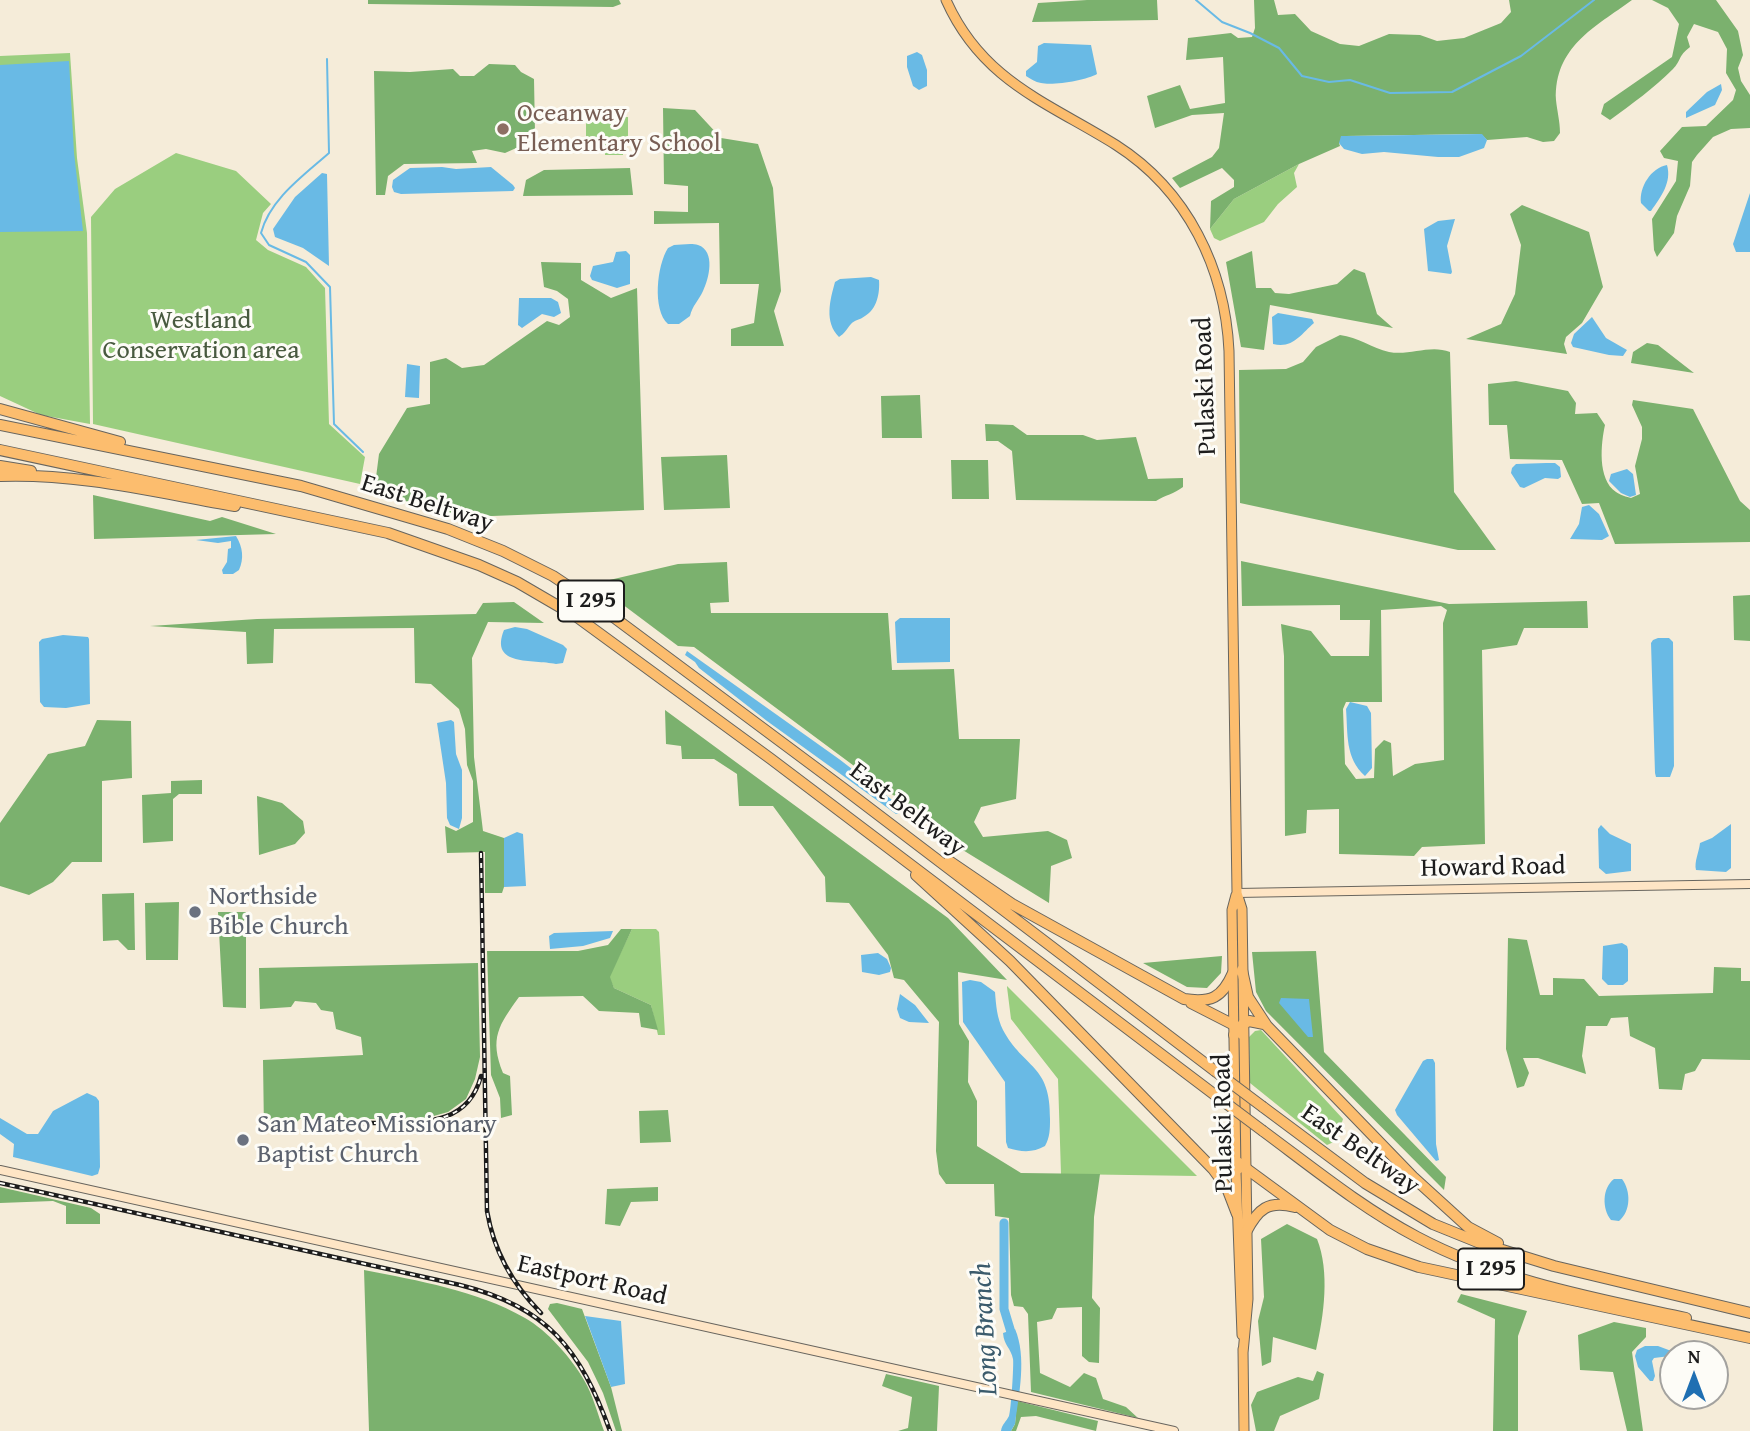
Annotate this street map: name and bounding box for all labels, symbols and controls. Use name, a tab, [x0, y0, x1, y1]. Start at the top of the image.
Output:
place label: Oceanway Elementary School	[517, 98, 721, 160]
marker: Oceanway Elementary School	[495, 121, 511, 137]
park label: Westland Conservation area	[102, 305, 300, 366]
street label: Pulaski Road	[1188, 316, 1224, 456]
street label: East Beltway	[357, 468, 497, 540]
road number: I 295	[558, 580, 624, 622]
street label: East Beltway	[843, 756, 971, 864]
street label: Howard Road	[1420, 851, 1566, 885]
place label: Northside Bible Church	[209, 881, 349, 942]
marker: Northside Bible Church	[187, 904, 203, 920]
street label: Pulaski Road	[1207, 1053, 1241, 1193]
street label: East Beltway	[1295, 1098, 1425, 1202]
place label: San Mateo Missionary Baptist Church	[257, 1109, 497, 1170]
marker: San Mateo Missionary Baptist Church	[235, 1132, 251, 1148]
road number: I 295	[1458, 1248, 1524, 1289]
street label: Eastport Road	[514, 1249, 670, 1313]
water label: Long Branch	[966, 1262, 1006, 1396]
north arrow	[1659, 1340, 1729, 1410]
text: N	[1688, 1342, 1700, 1370]

